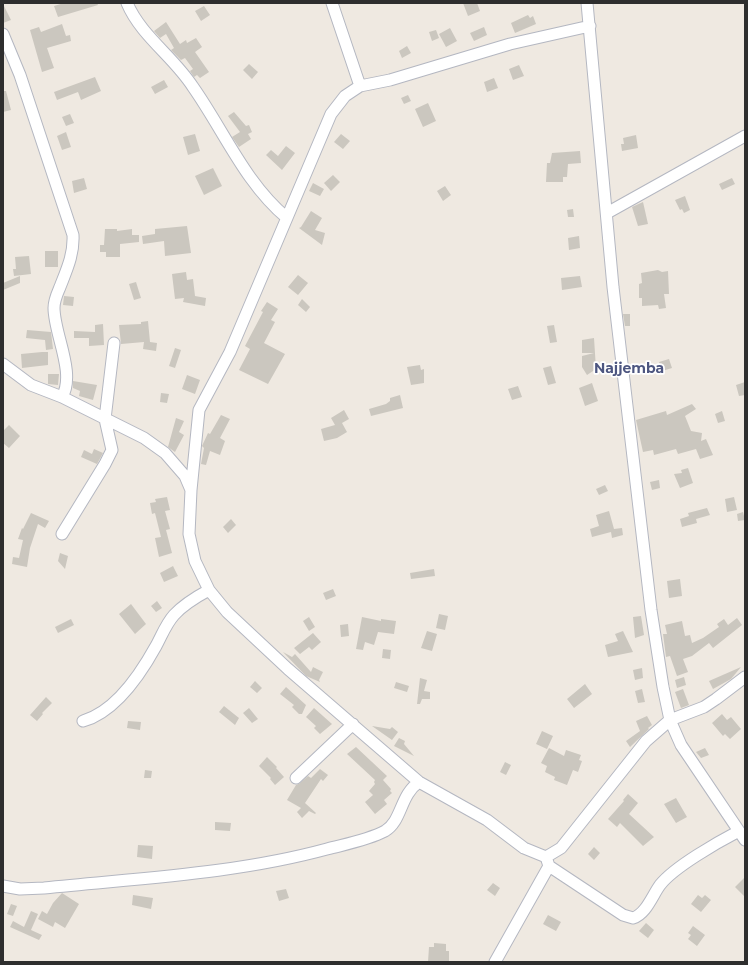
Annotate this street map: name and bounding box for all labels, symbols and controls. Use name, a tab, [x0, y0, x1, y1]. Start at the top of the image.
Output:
district label: Najjemba	[594, 361, 664, 377]

